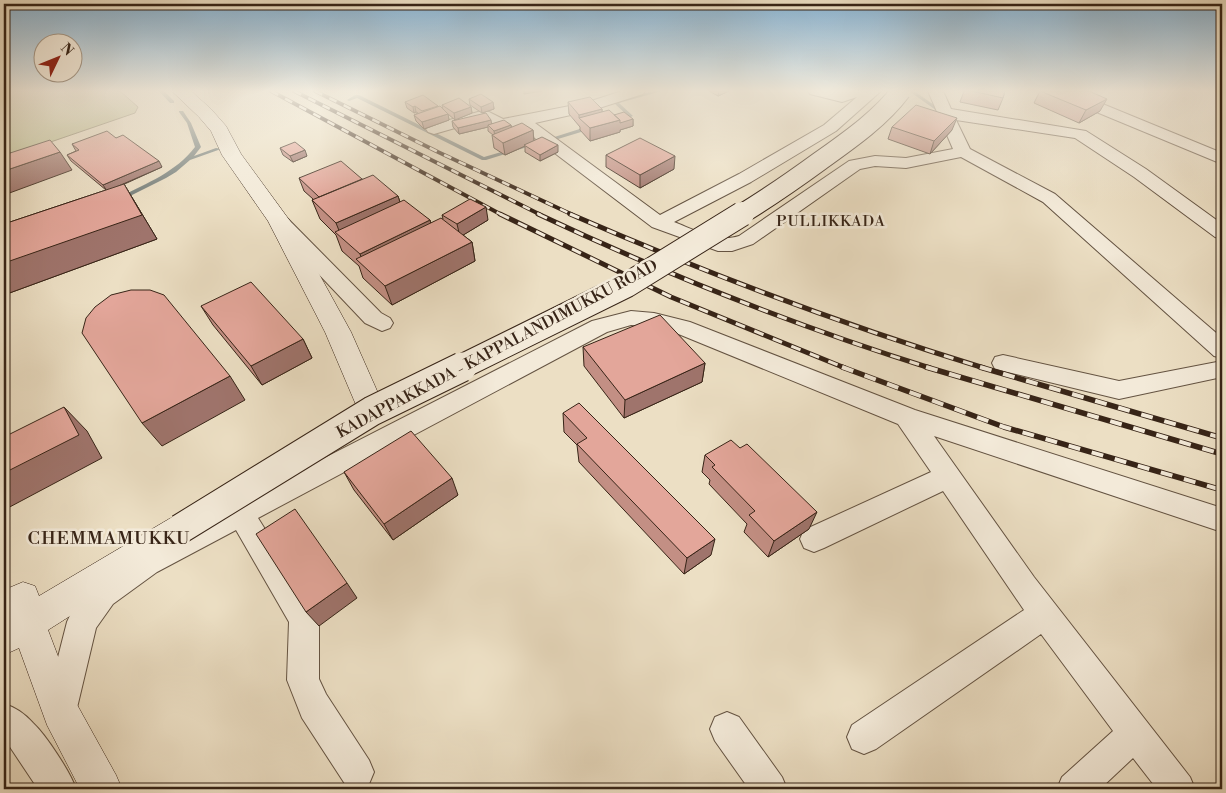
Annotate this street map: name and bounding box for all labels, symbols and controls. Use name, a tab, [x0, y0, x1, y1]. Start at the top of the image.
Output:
north arrow	[32, 32, 82, 82]
text: N	[56, 40, 77, 60]
district label: PULLIKKADA	[776, 212, 886, 231]
street label: KADAPPAKKADA - KAPPALANDIMUKKU ROAD	[333, 255, 661, 443]
district label: CHEMMAMUKKU	[28, 527, 190, 550]

